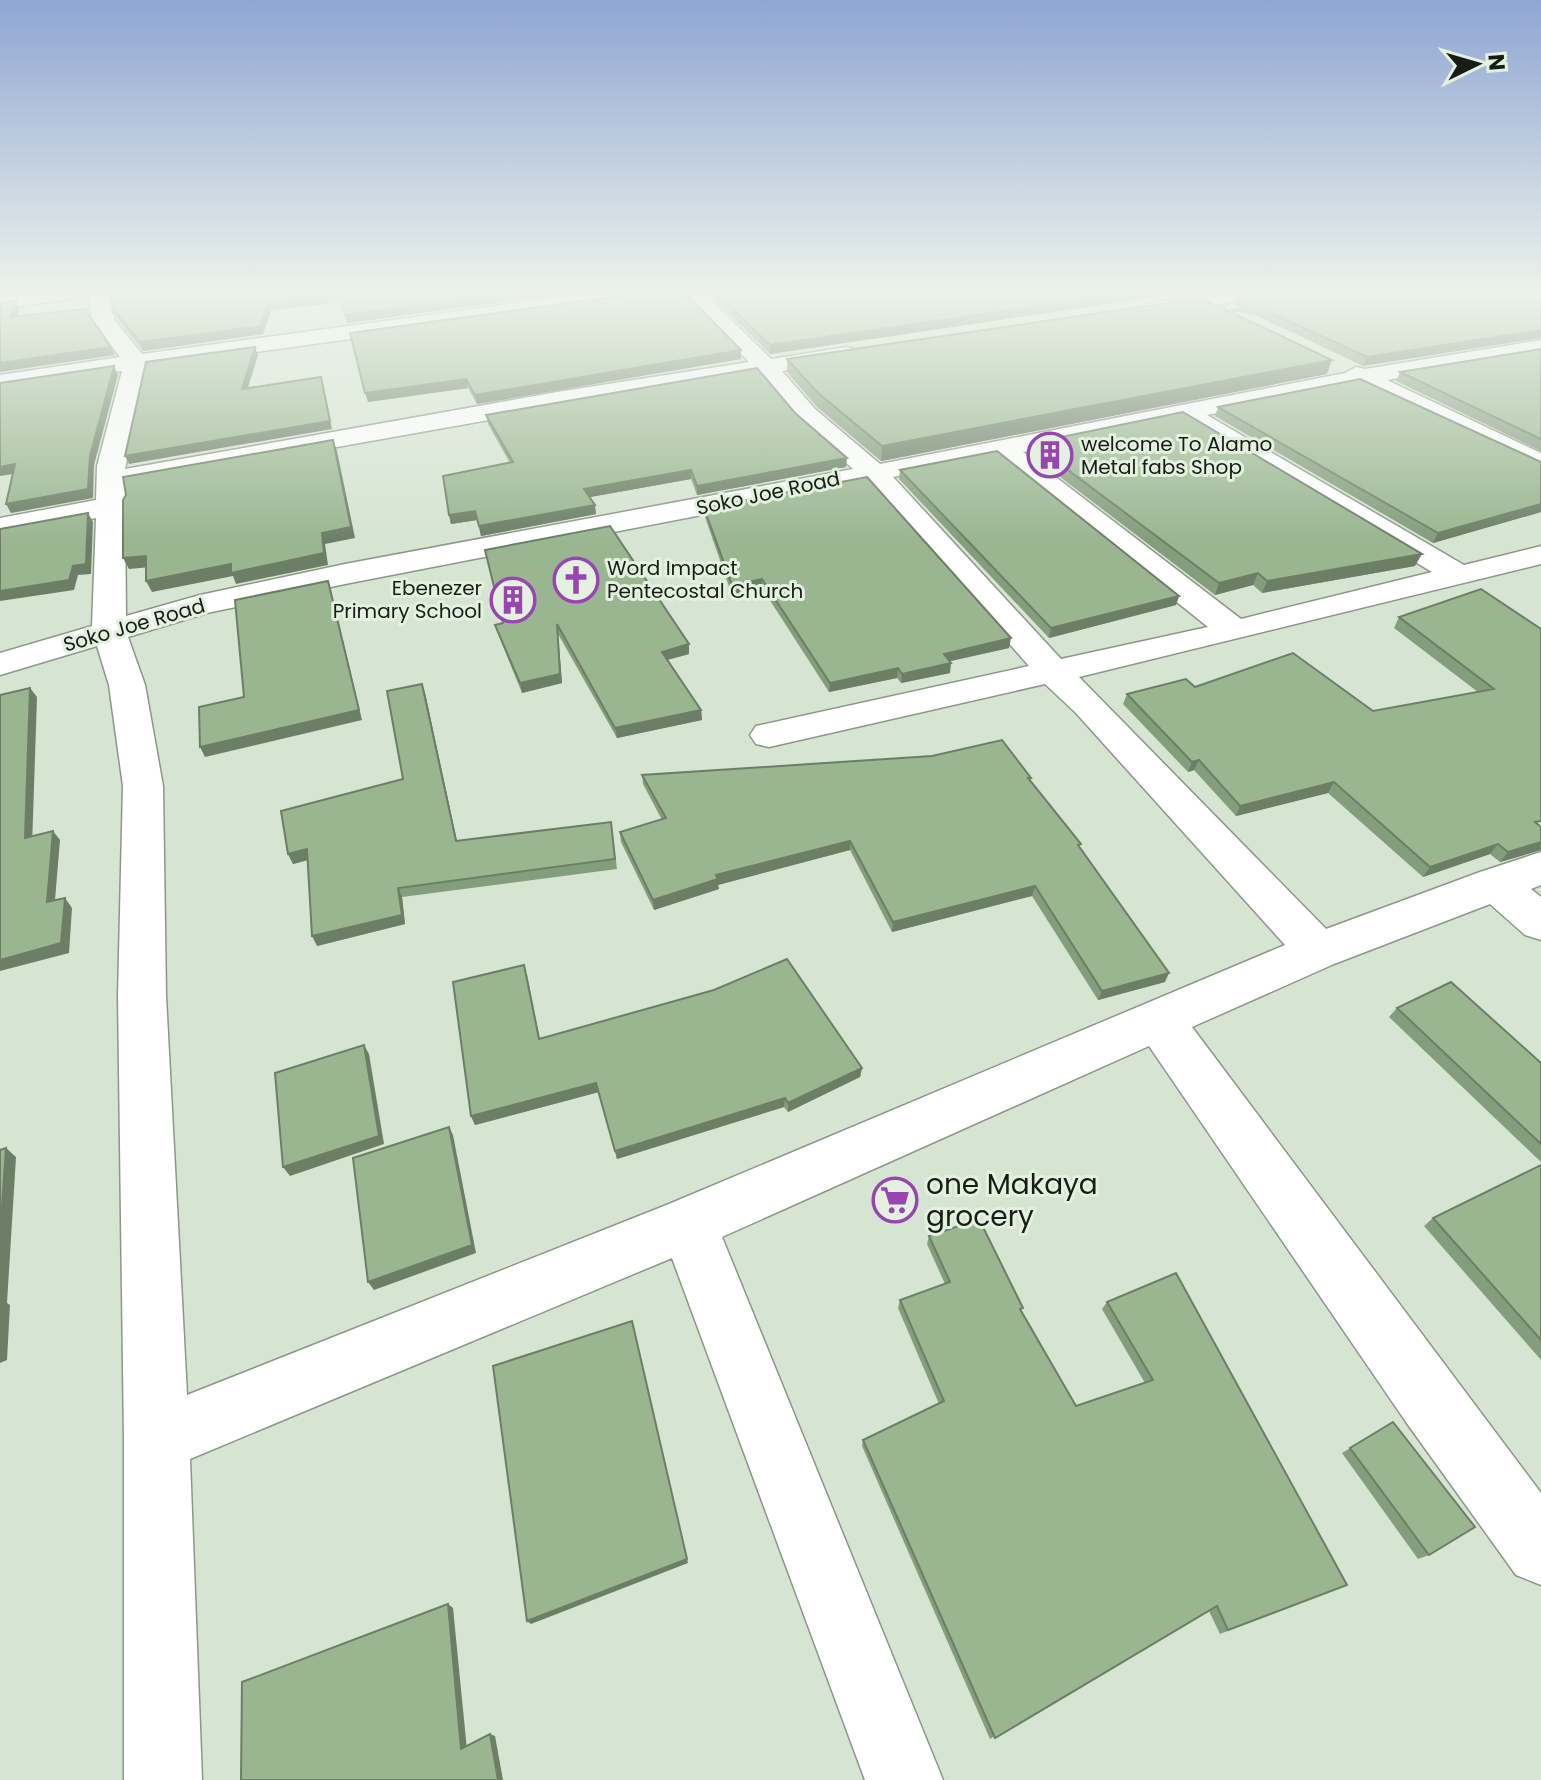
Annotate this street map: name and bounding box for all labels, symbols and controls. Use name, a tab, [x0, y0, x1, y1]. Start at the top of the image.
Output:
north arrow	[1437, 24, 1517, 104]
text: N	[1480, 53, 1513, 72]
place label: welcome To Alamo Metal fabs Shop	[1081, 430, 1272, 481]
building icon: welcome To Alamo Metal fabs Shop	[1026, 431, 1074, 479]
street label: Soko Joe Road	[694, 464, 842, 522]
place label: Word Impact Pentecostal Church	[607, 554, 803, 605]
church icon: Word Impact Pentecostal Church	[552, 556, 600, 604]
place label: Ebenezer Primary School	[333, 574, 482, 625]
building icon: Ebenezer Primary School	[489, 576, 537, 624]
street label: Soko Joe Road	[60, 591, 208, 659]
place label: one Makaya grocery	[926, 1165, 1098, 1236]
supermarket icon: one Makaya grocery	[871, 1176, 919, 1224]

